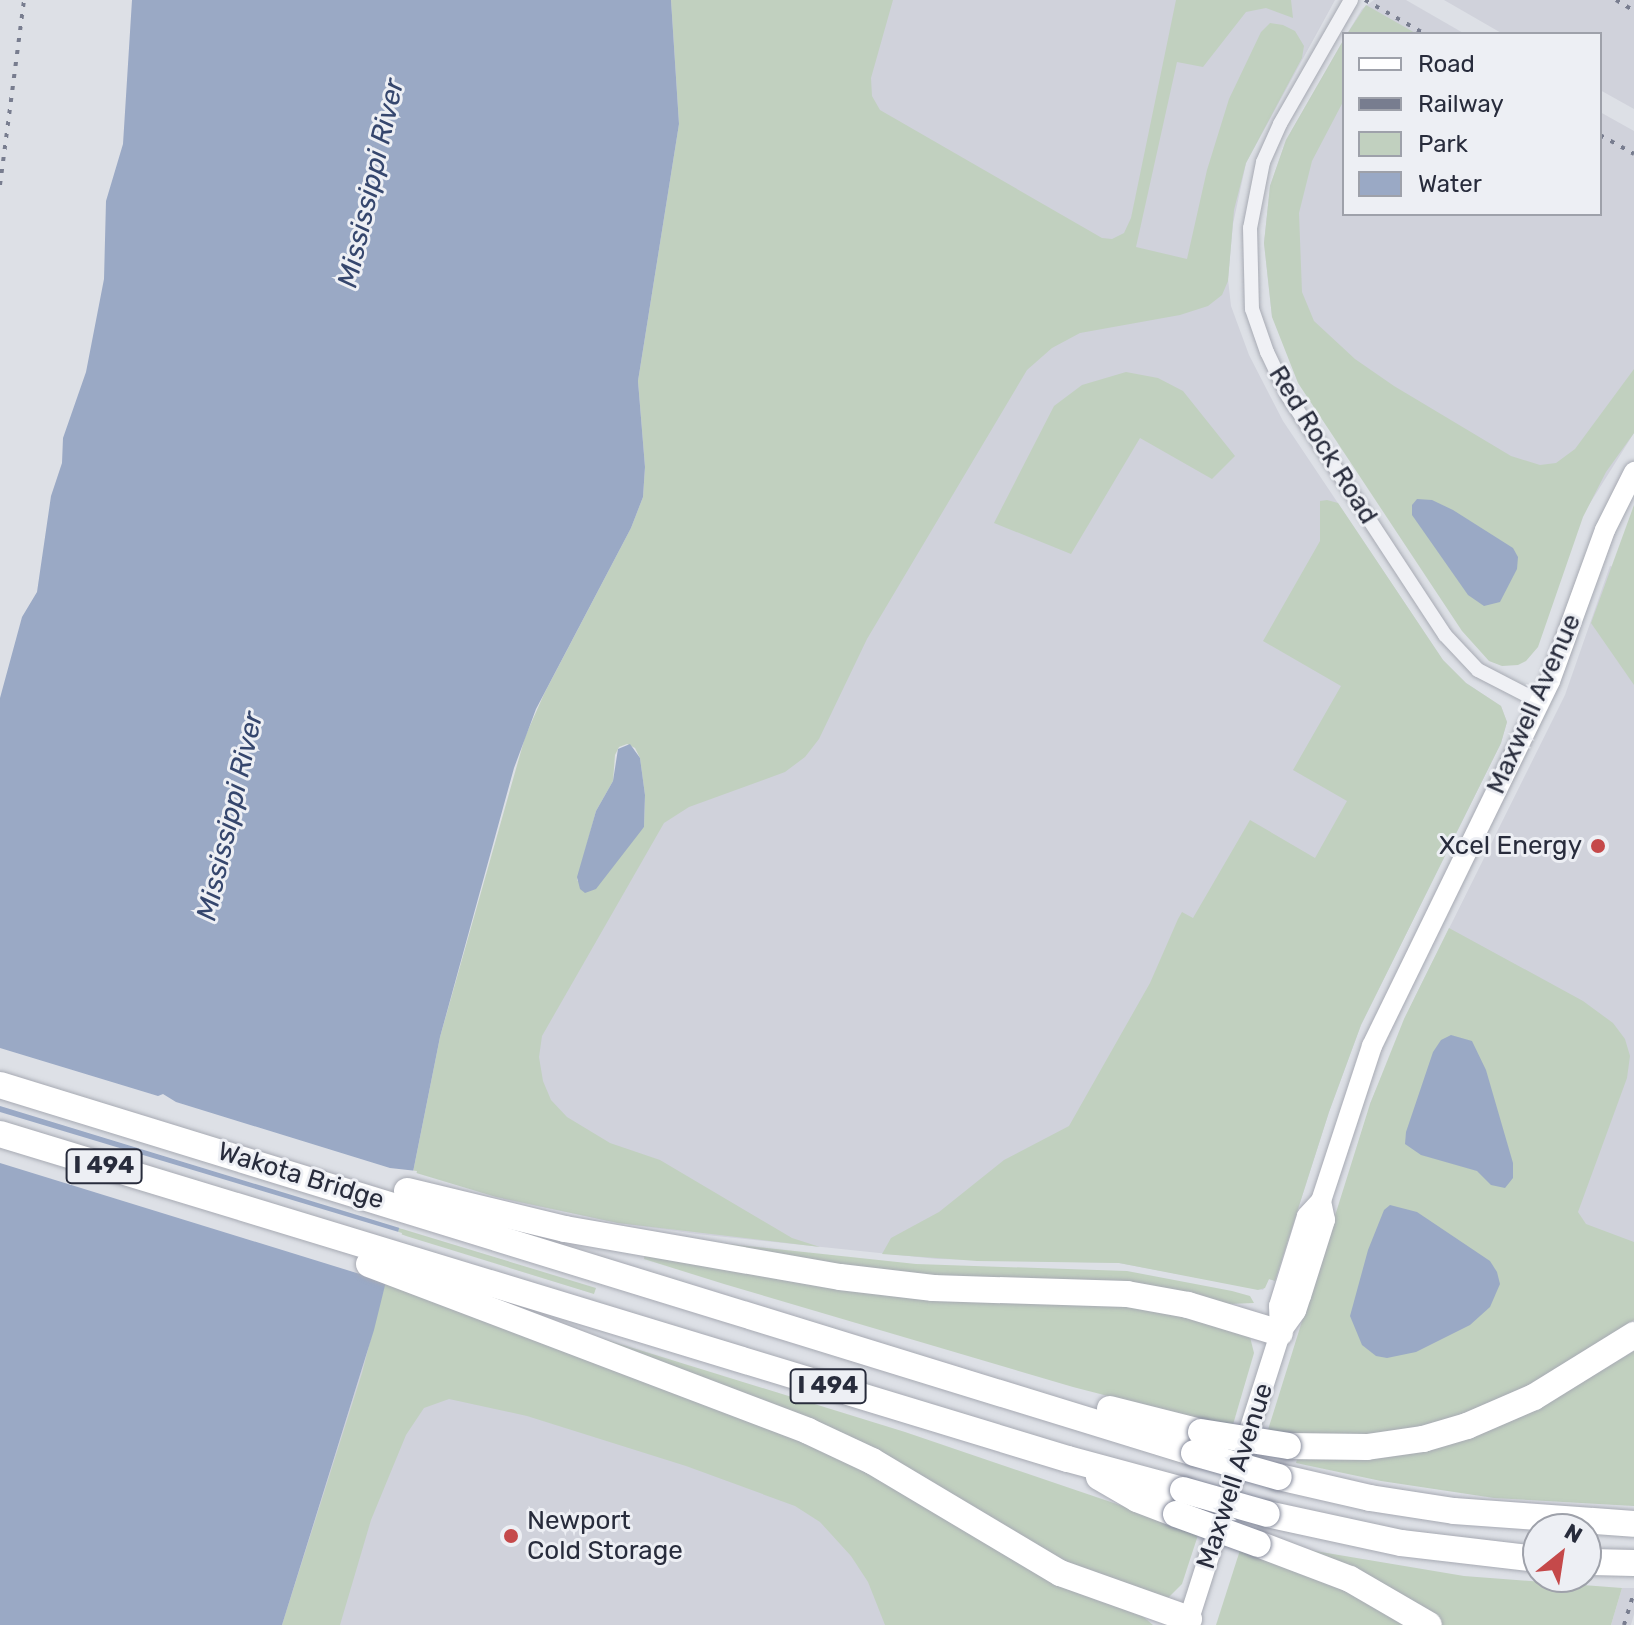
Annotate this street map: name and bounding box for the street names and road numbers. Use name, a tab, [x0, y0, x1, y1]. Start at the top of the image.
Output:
street label: Red Rock Road	[1262, 360, 1384, 530]
street label: Maxwell Avenue	[1480, 609, 1588, 799]
street label: Wakota Bridge	[214, 1136, 388, 1216]
road number: I 494	[64, 1146, 144, 1186]
road number: I 494	[788, 1366, 868, 1406]
street label: Maxwell Avenue	[1190, 1379, 1280, 1573]

